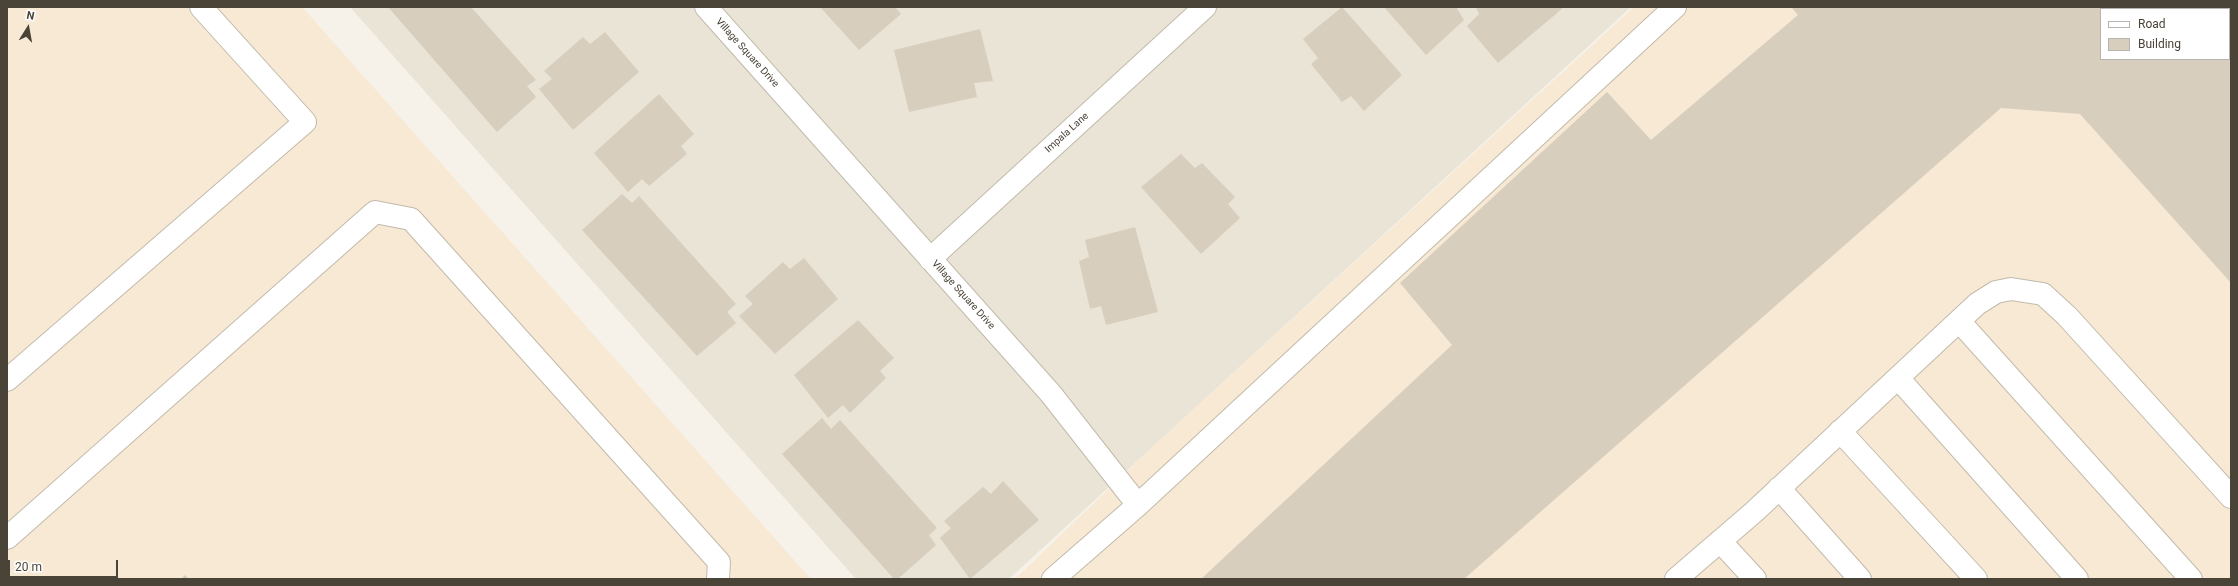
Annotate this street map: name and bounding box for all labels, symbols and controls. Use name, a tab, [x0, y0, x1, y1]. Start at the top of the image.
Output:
north arrow	[8, 8, 48, 48]
legend	[2100, 8, 2230, 60]
text: N	[25, 9, 35, 23]
street label: Village Square Drive	[713, 16, 781, 90]
text: Road	[2138, 17, 2166, 31]
text: Building	[2138, 37, 2181, 51]
street label: Impala Lane	[1043, 110, 1091, 156]
street label: Village Square Drive	[929, 258, 997, 332]
scale bar	[10, 552, 120, 578]
text: 20 m	[15, 560, 42, 574]

